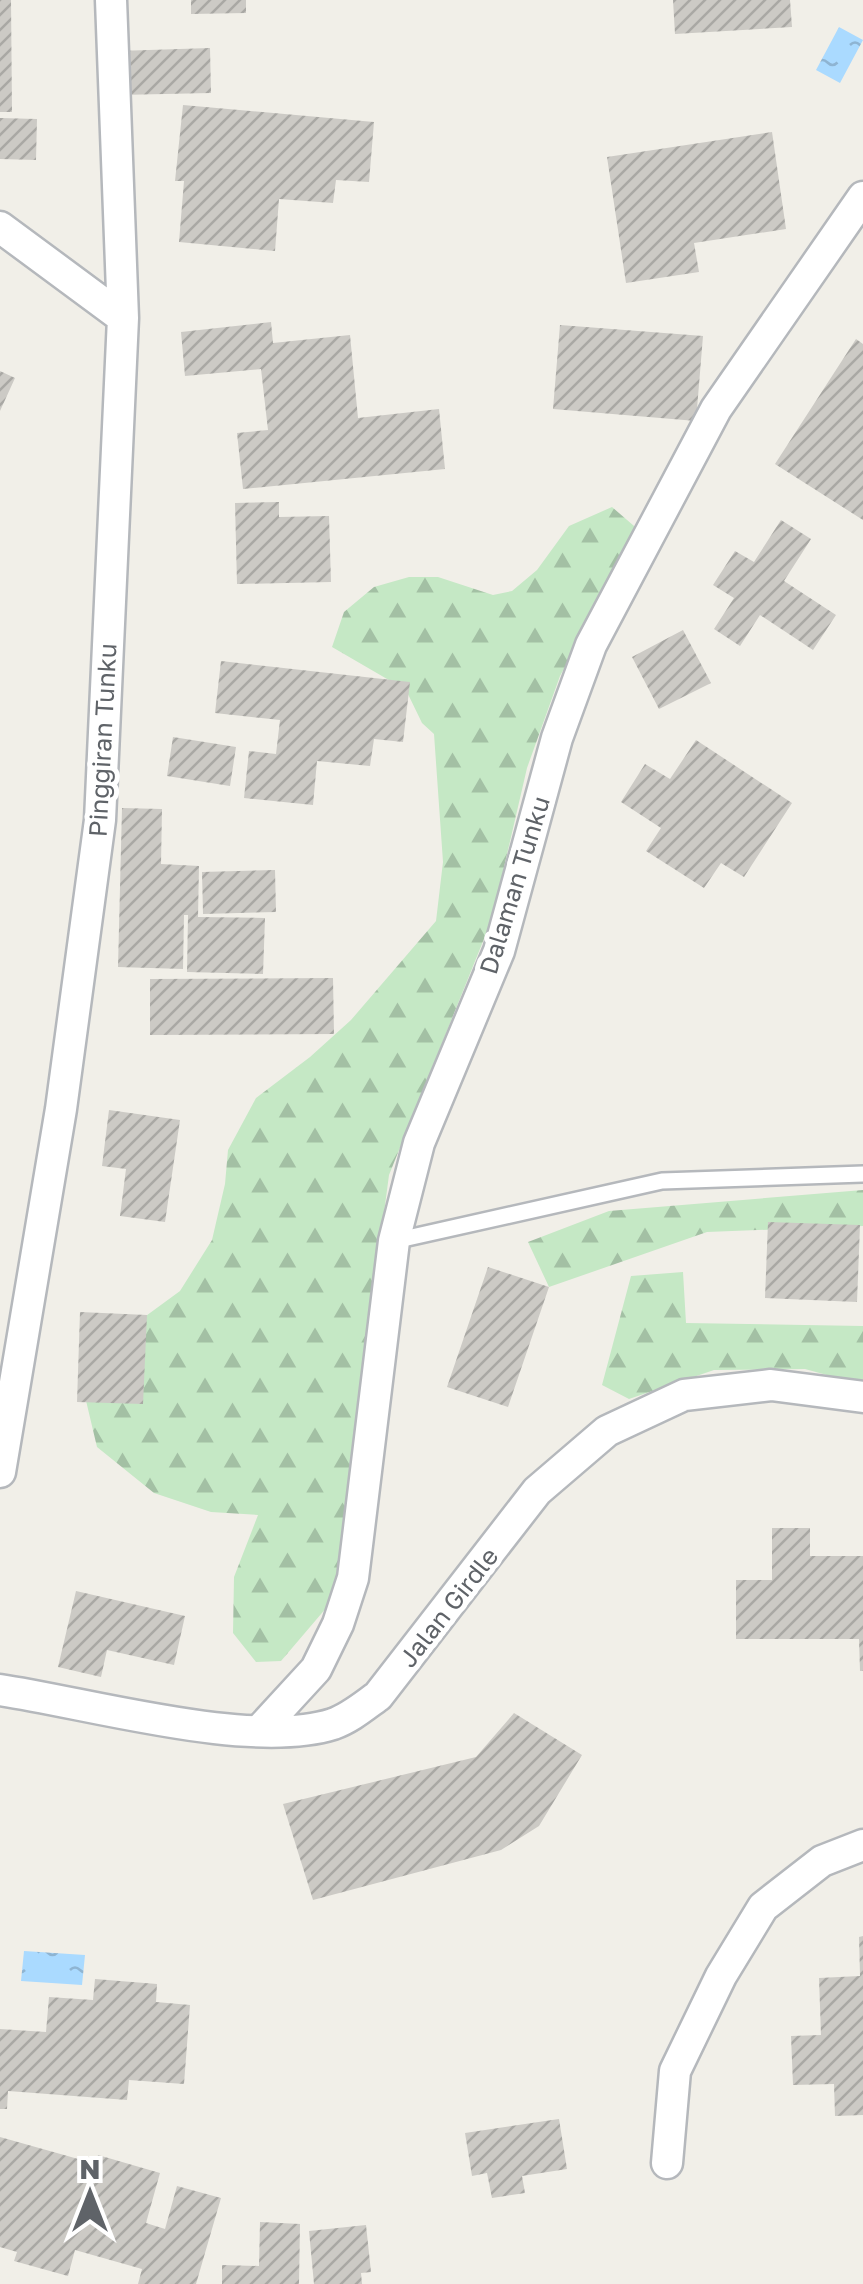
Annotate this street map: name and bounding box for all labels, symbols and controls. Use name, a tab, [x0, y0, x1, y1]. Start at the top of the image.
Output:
street label: Pinggiran Tunku	[81, 642, 123, 838]
street label: Dalaman Tunku	[472, 792, 556, 978]
street label: Jalan Girdle	[392, 1541, 504, 1673]
north arrow	[40, 2144, 140, 2244]
text: N	[79, 2152, 101, 2185]

